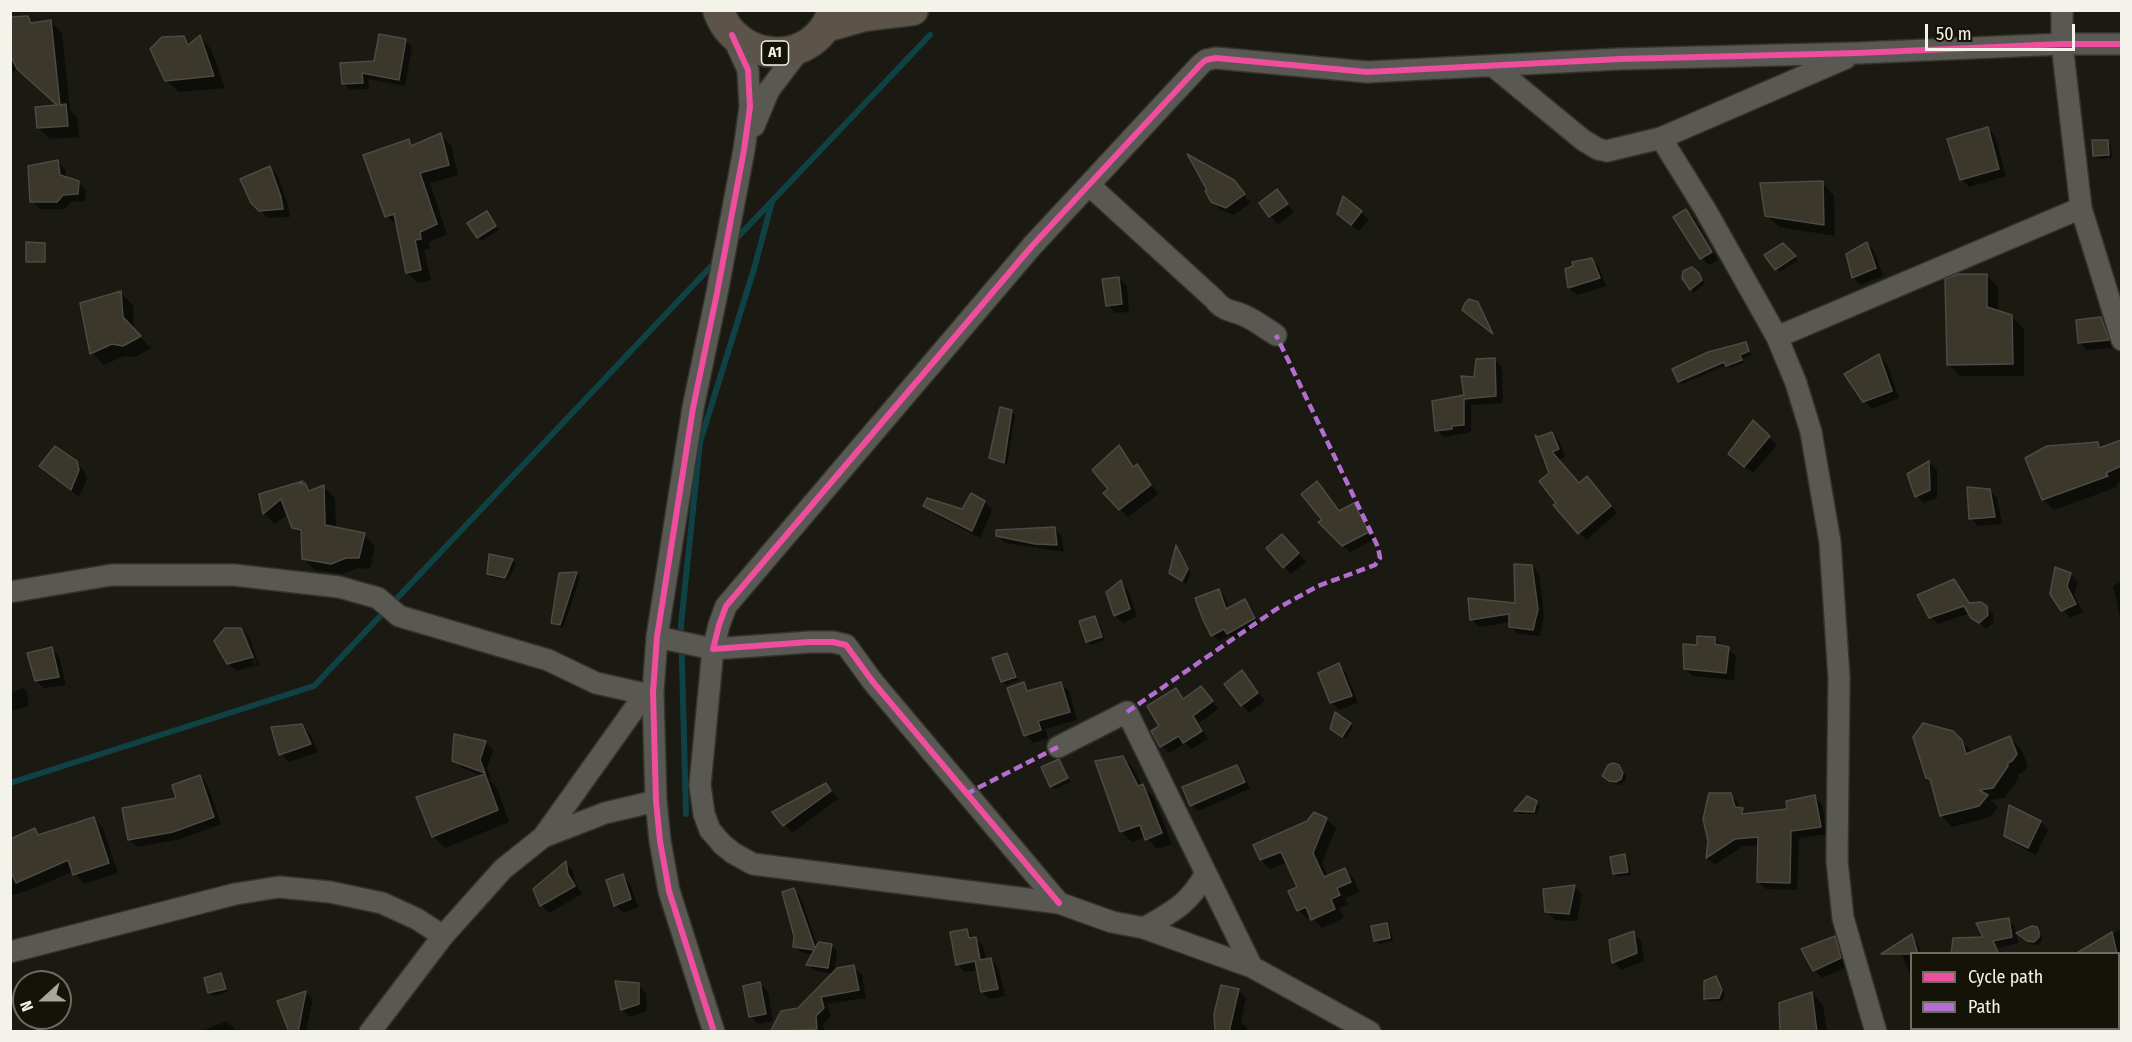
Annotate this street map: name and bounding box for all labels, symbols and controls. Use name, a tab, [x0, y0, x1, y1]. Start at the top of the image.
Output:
scale bar	[1928, 12, 2078, 50]
text: 50 m	[1936, 23, 1972, 45]
road number: A1	[762, 41, 788, 65]
legend	[1910, 952, 2120, 1030]
text: Cycle path	[1968, 966, 2043, 988]
north arrow	[12, 970, 72, 1030]
text: Path	[1968, 996, 2001, 1018]
text: N	[16, 998, 37, 1014]

